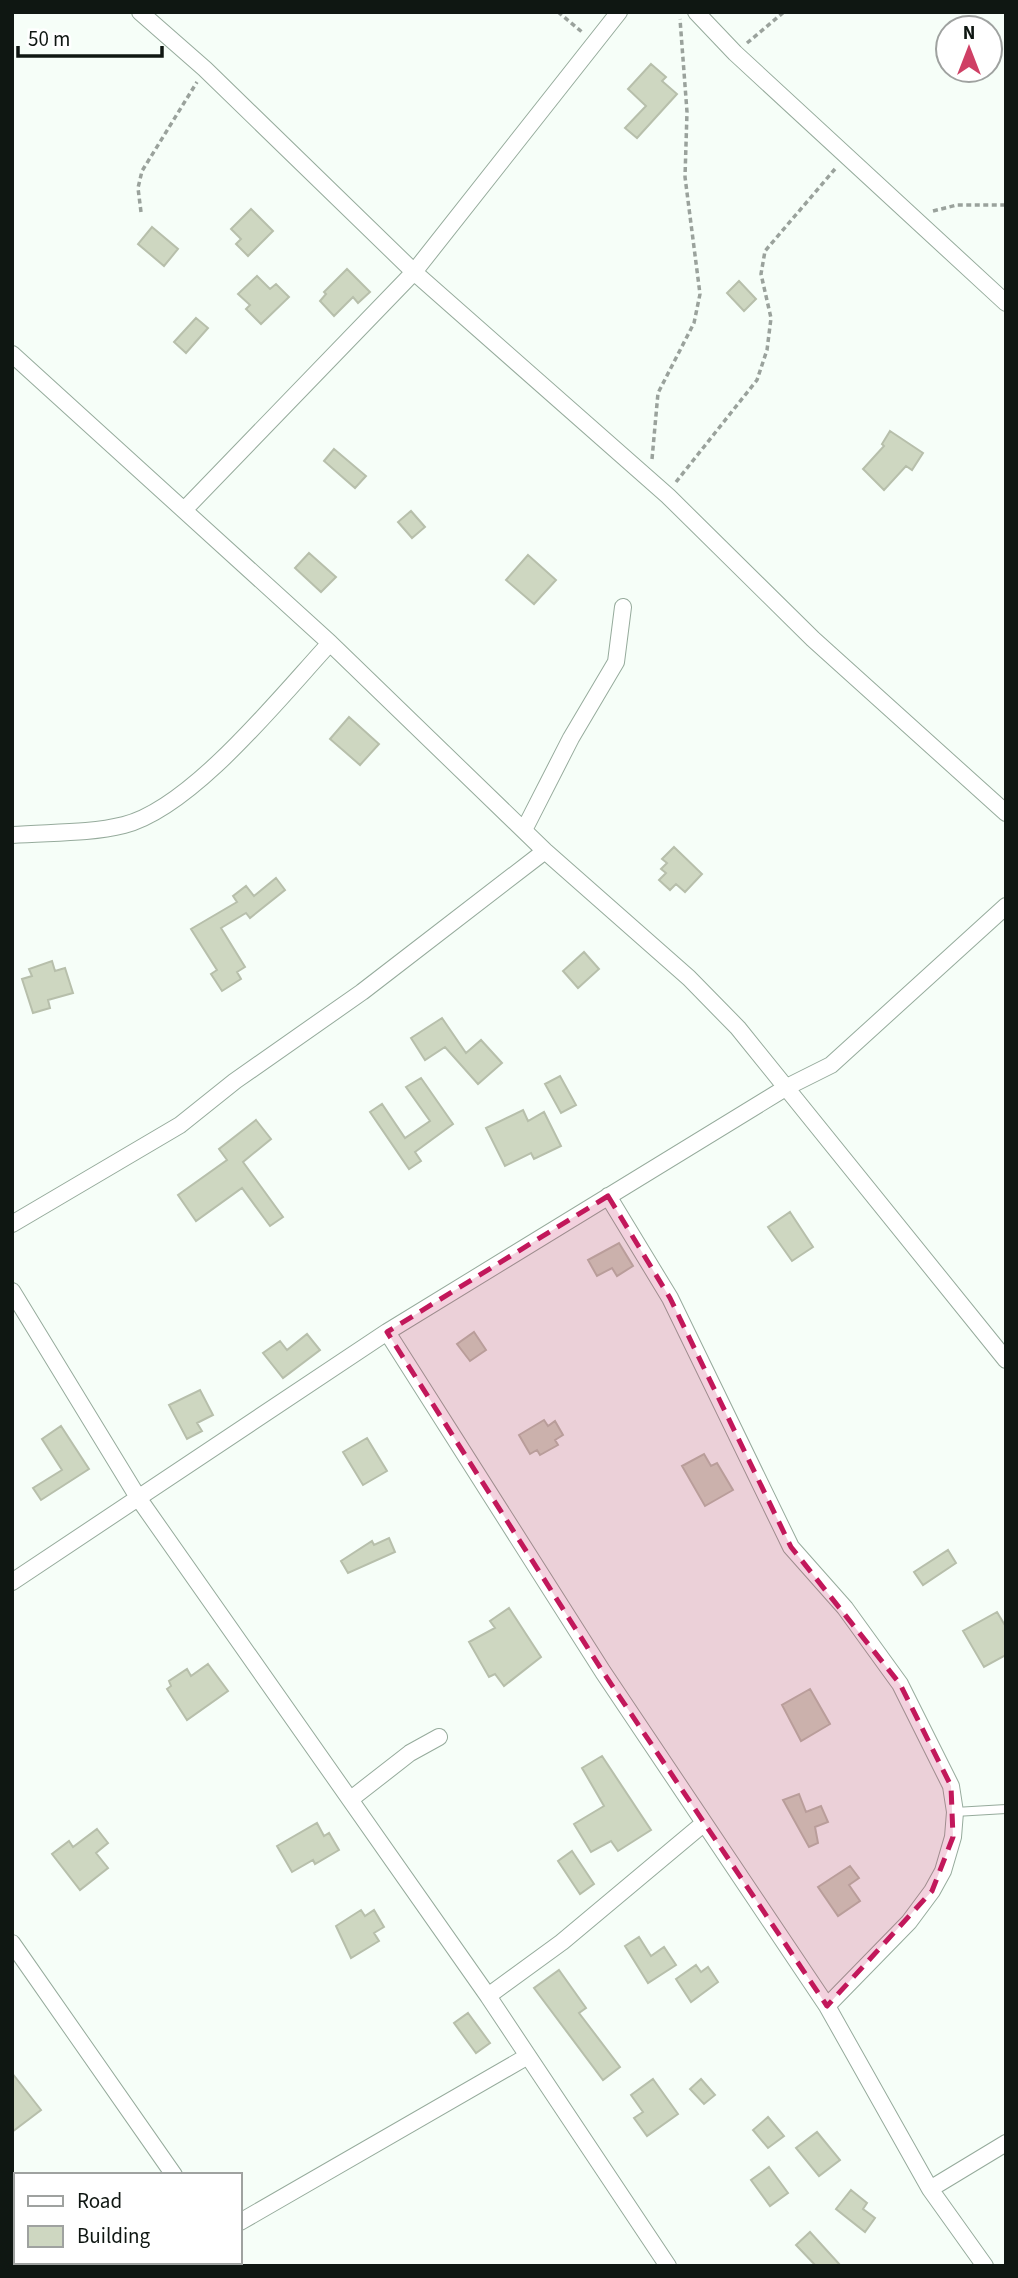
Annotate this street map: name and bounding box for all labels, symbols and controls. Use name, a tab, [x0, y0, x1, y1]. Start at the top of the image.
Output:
scale bar	[18, 14, 161, 58]
north arrow	[934, 14, 1004, 84]
text: N	[963, 20, 975, 47]
text: 50 m	[28, 24, 70, 54]
legend	[14, 2173, 242, 2264]
text: Road	[77, 2186, 122, 2216]
text: Building	[77, 2221, 151, 2251]

